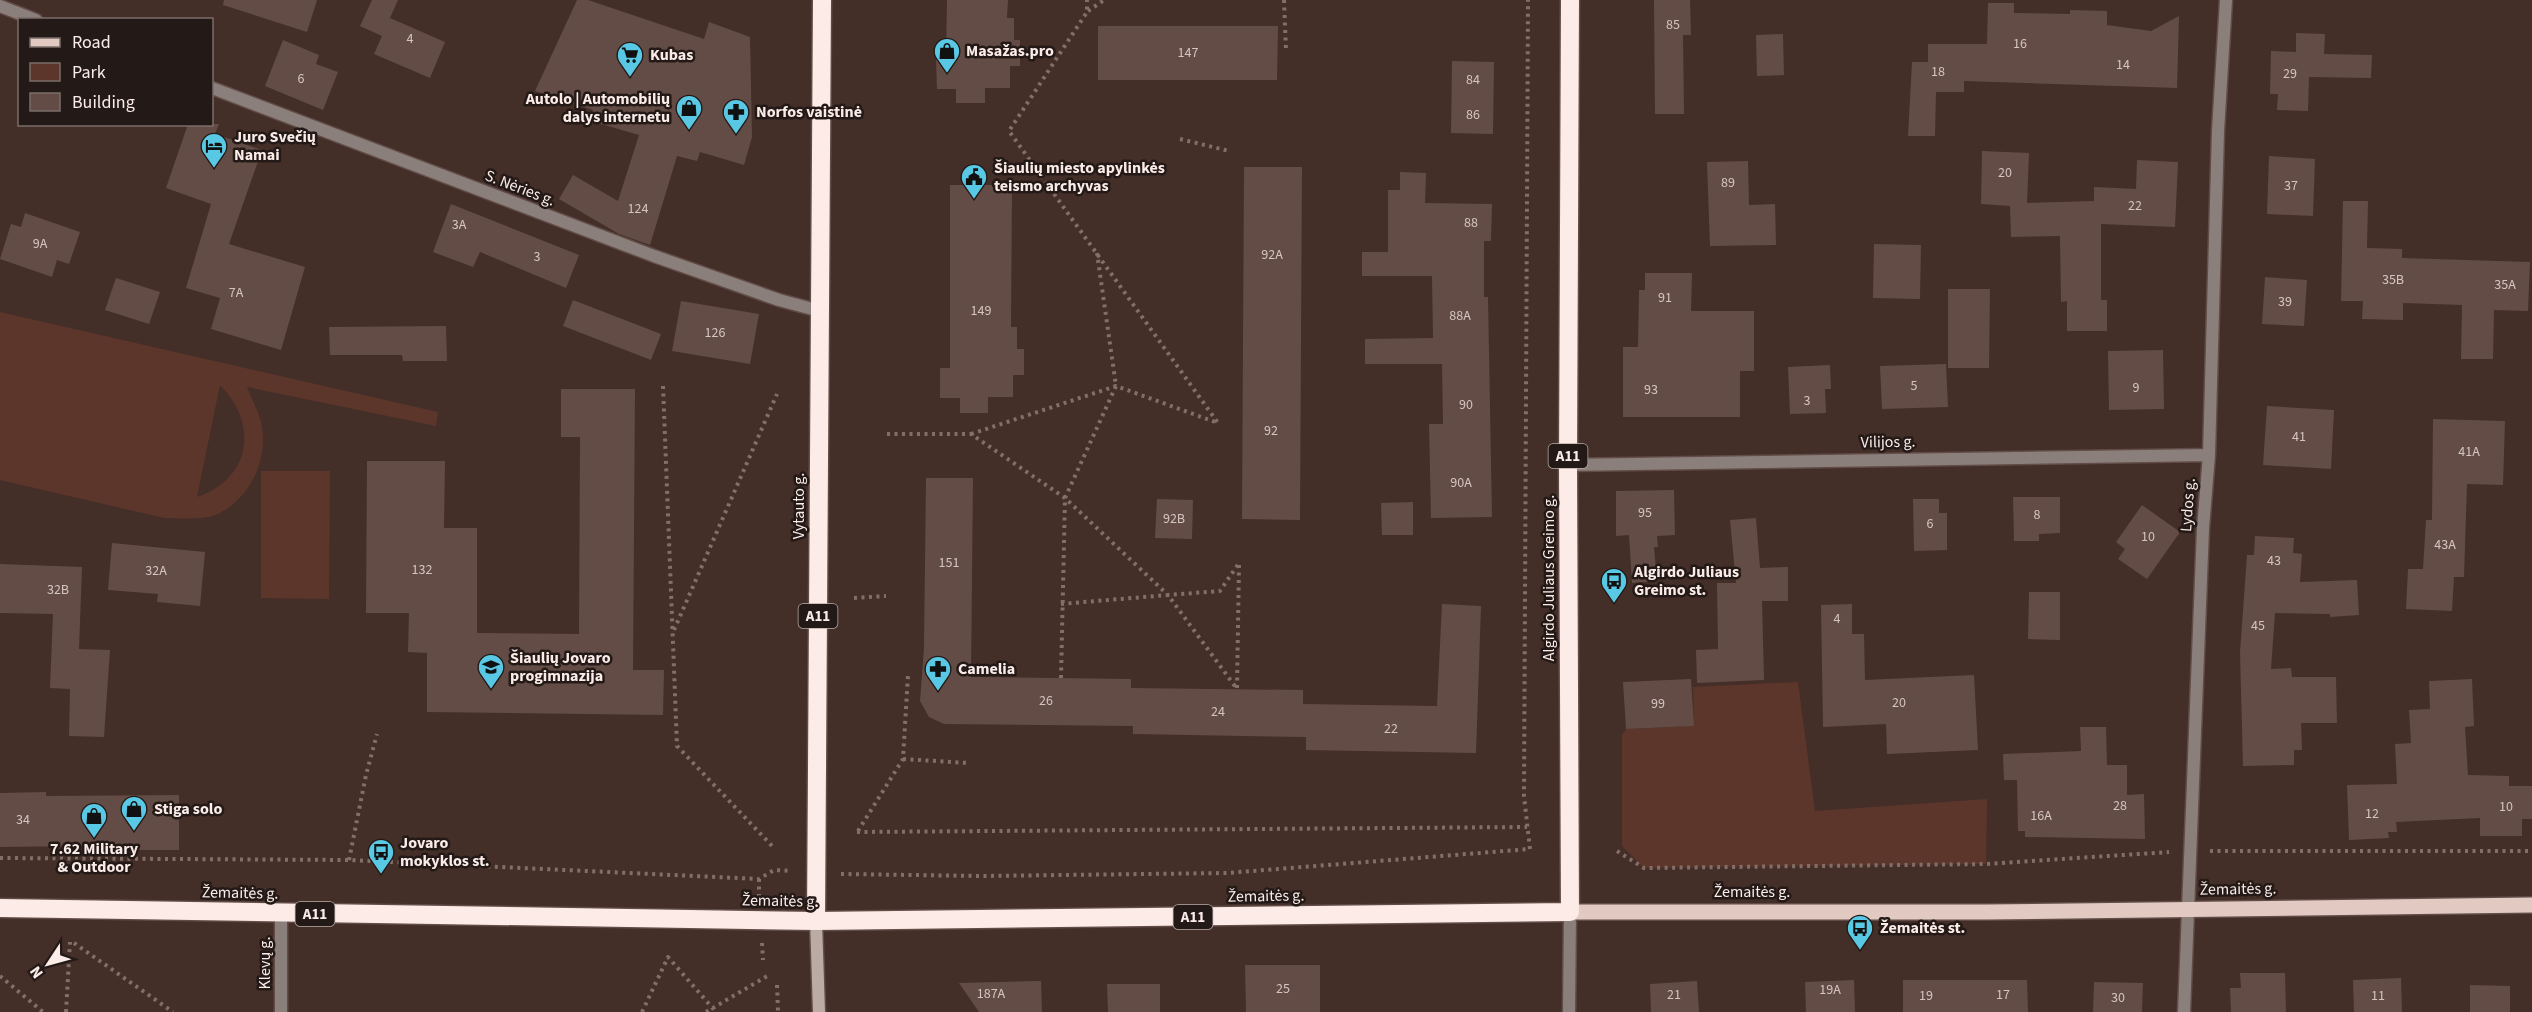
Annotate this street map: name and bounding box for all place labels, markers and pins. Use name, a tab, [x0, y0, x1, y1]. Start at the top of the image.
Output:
shop icon: Masažas.pro	[932, 36, 962, 74]
supermarket icon: Kubas	[615, 40, 645, 78]
place label: Masažas.pro	[966, 40, 1054, 62]
place label: Kubas	[650, 44, 693, 66]
place label: Autolo | Automobilių dalys internetu	[525, 88, 670, 128]
shop icon: Autolo | Automobilių dalys internetu	[674, 93, 704, 131]
pharmacy icon: Norfos vaistinė	[721, 97, 751, 135]
place label: Norfos vaistinė	[756, 101, 862, 123]
place label: Juro Svečių Namai	[234, 126, 316, 166]
hotel icon: Juro Svečių Namai	[199, 131, 229, 169]
place label: Šiaulių miesto apylinkės teismo archyvas	[994, 157, 1165, 197]
public building icon: Šiaulių miesto apylinkės teismo archyvas	[959, 162, 989, 200]
place label: Algirdo Juliaus Greimo st.	[1633, 561, 1739, 601]
bus stop icon: Algirdo Juliaus Greimo st.	[1599, 566, 1629, 604]
place label: Šiaulių Jovaro progimnazija	[510, 647, 611, 687]
school or university icon: Šiaulių Jovaro progimnazija	[476, 652, 506, 690]
pharmacy icon: Camelia	[923, 654, 953, 692]
place label: Camelia	[958, 658, 1015, 680]
shop icon: Stiga solo	[119, 794, 149, 832]
place label: Stiga solo	[154, 798, 222, 820]
shop icon: 7.62 Military & Outdoor	[79, 801, 109, 839]
place label: Jovaro mokyklos st.	[400, 832, 490, 872]
bus stop icon: Jovaro mokyklos st.	[366, 837, 396, 875]
place label: 7.62 Military & Outdoor	[50, 838, 139, 878]
bus stop icon: Žemaitės st.	[1845, 913, 1875, 951]
place label: Žemaitės st.	[1880, 917, 1965, 939]

